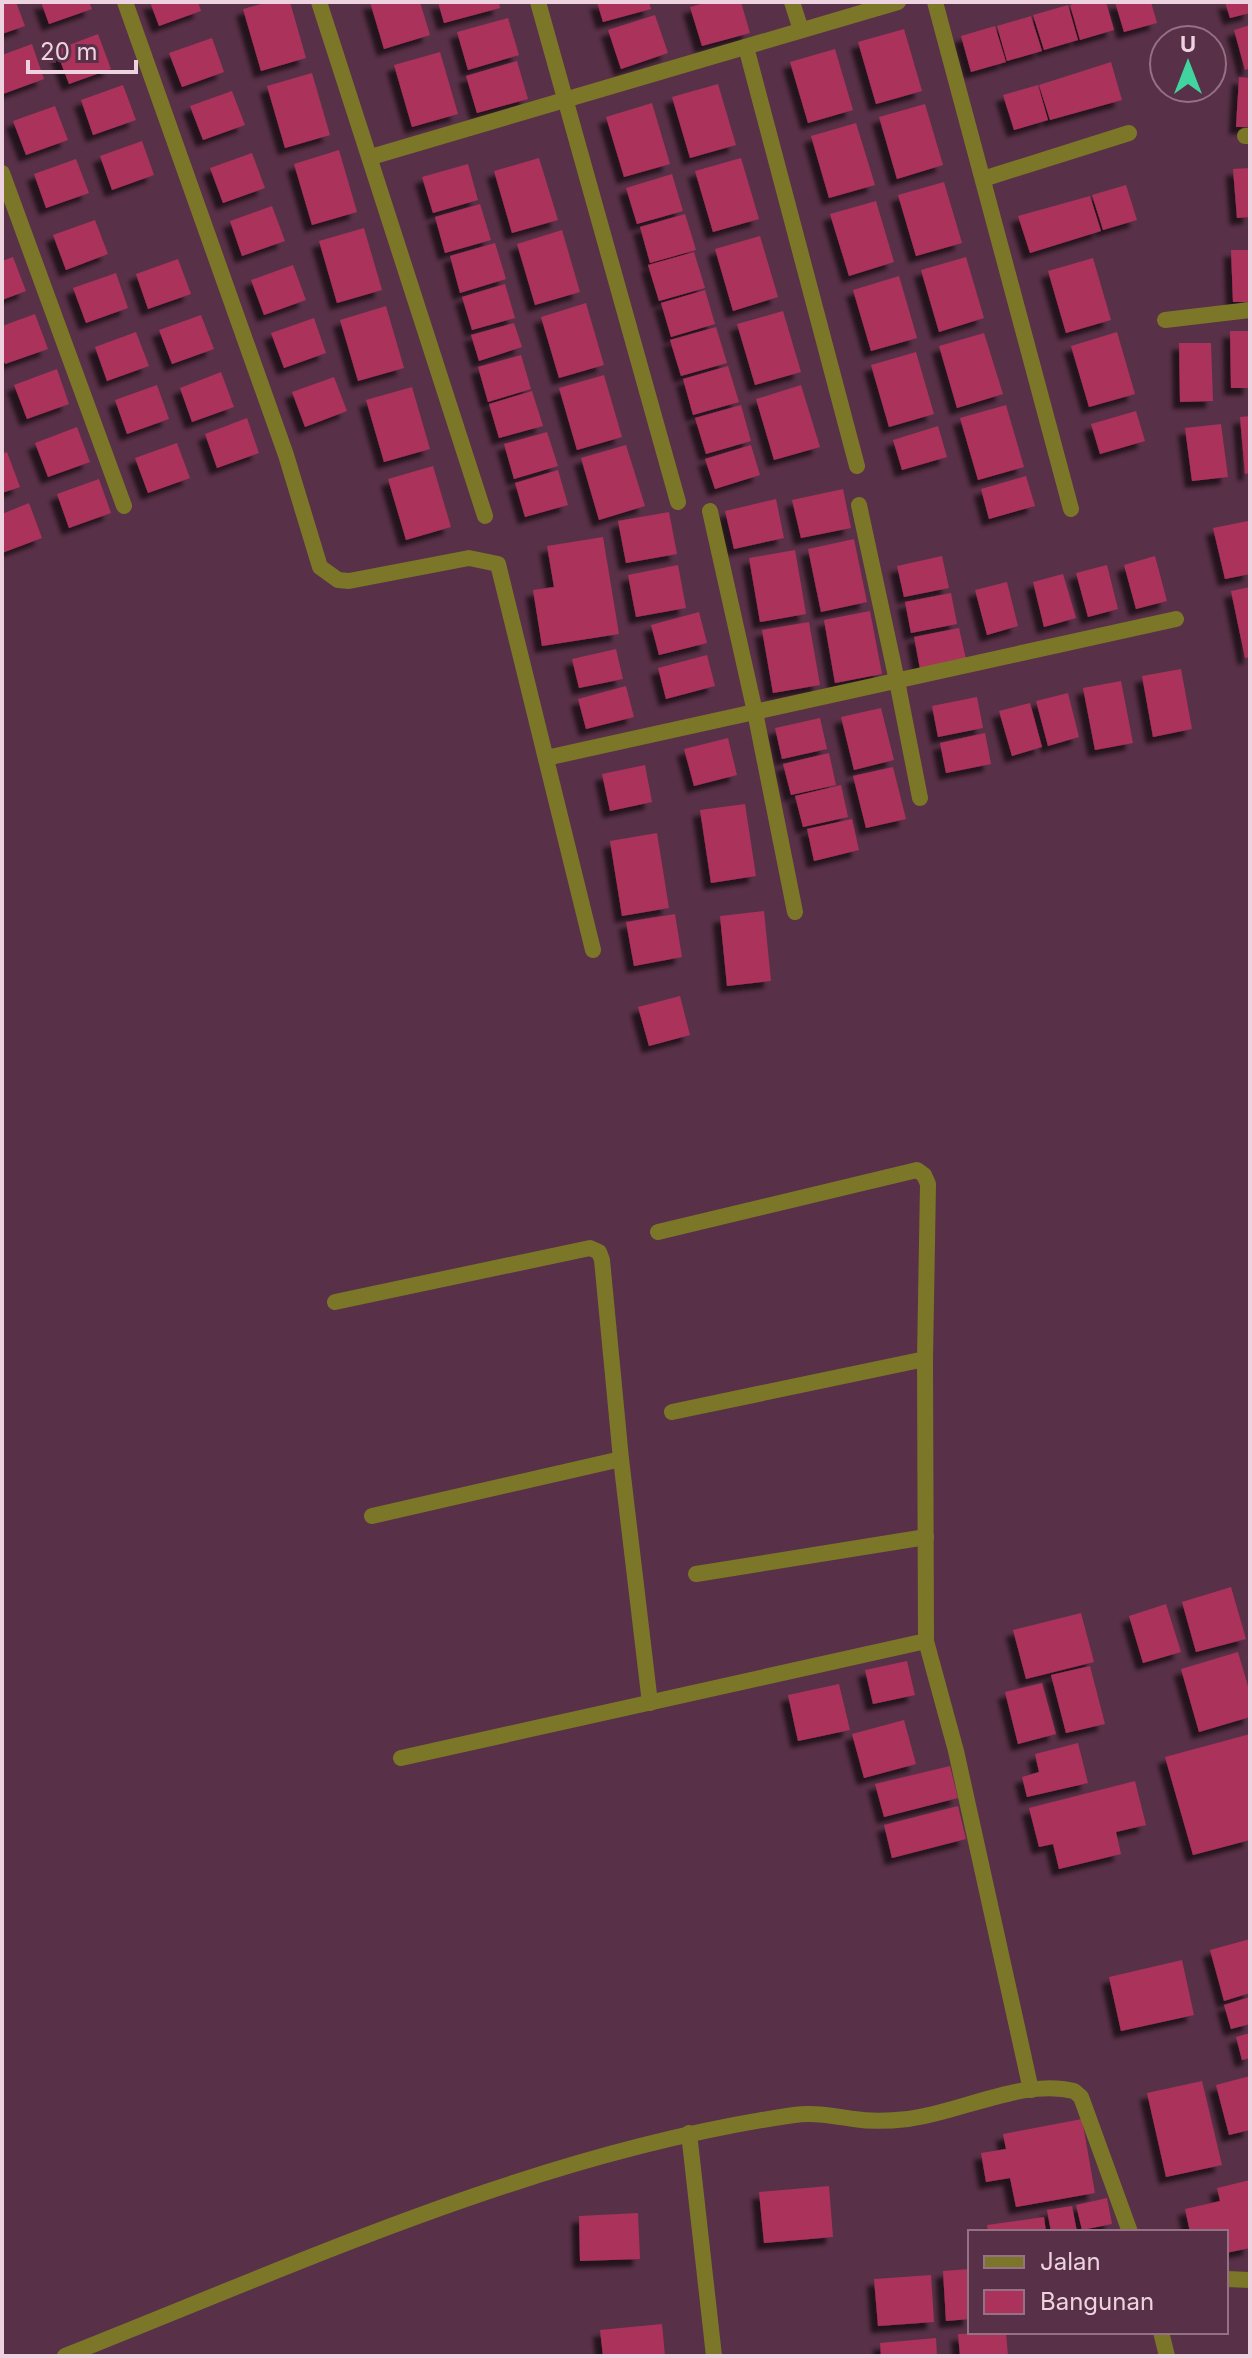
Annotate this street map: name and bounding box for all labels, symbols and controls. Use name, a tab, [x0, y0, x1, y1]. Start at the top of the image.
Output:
scale bar	[28, 24, 136, 74]
north arrow	[1148, 24, 1228, 104]
text: U	[1180, 31, 1196, 57]
text: 20 m	[40, 37, 98, 66]
legend	[968, 2230, 1228, 2334]
text: Jalan	[1040, 2247, 1101, 2276]
text: Bangunan	[1040, 2287, 1154, 2316]

